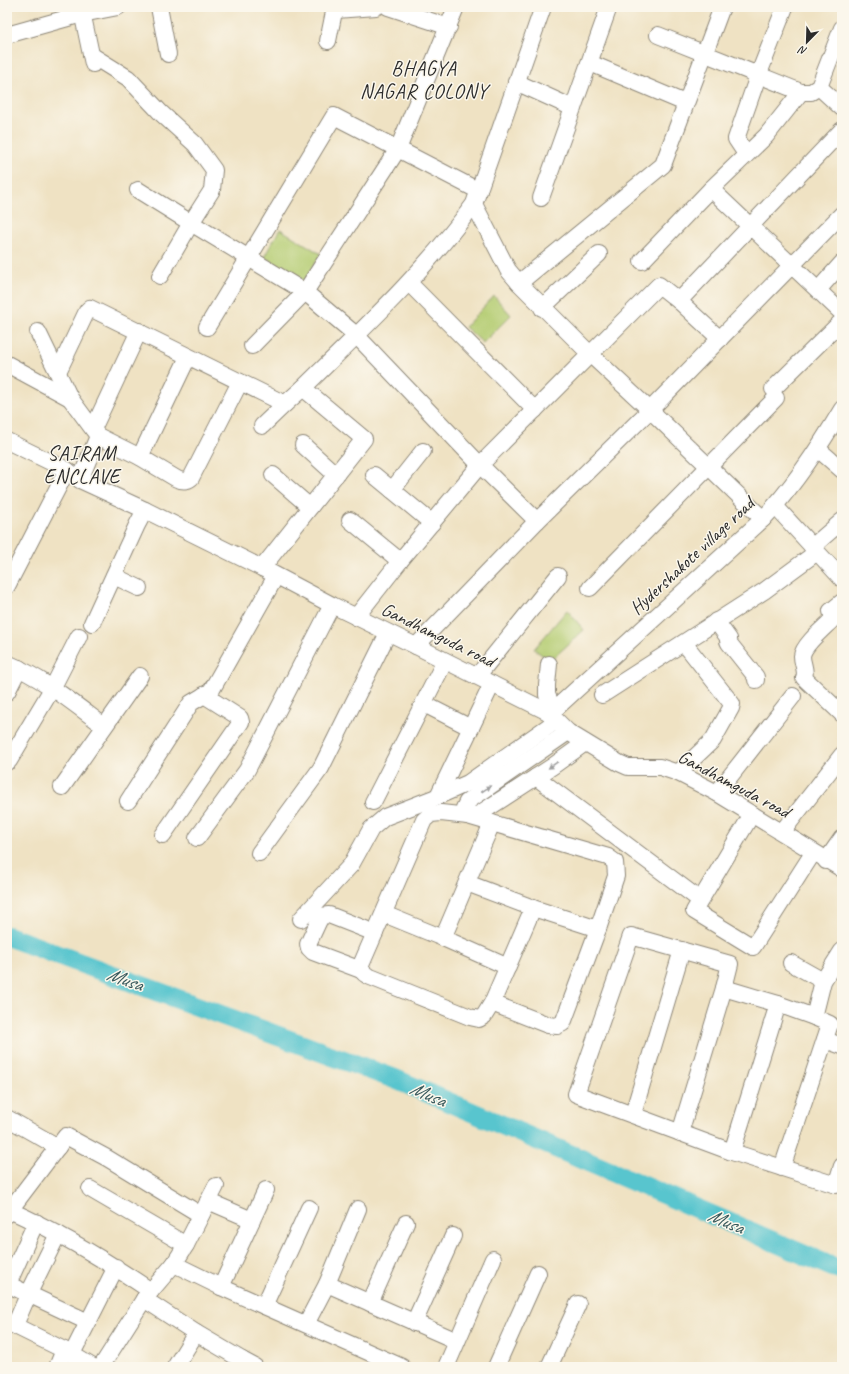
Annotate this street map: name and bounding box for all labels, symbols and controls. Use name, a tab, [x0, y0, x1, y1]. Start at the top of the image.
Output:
north arrow	[787, 22, 827, 62]
text: N	[795, 43, 809, 59]
district label: BHAGYA NAGAR COLONY	[360, 56, 491, 104]
district label: SAIRAM ENCLAVE	[44, 441, 122, 489]
street label: Hydershakote village road	[625, 490, 762, 620]
street label: Gandhamguda road	[377, 597, 502, 674]
street label: Gandhamguda road	[674, 744, 797, 825]
one-way arrow	[548, 761, 558, 769]
one-way arrow	[481, 785, 491, 793]
water label: Musa	[104, 961, 148, 998]
water label: Musa	[406, 1075, 451, 1113]
water label: Musa	[704, 1202, 749, 1240]

